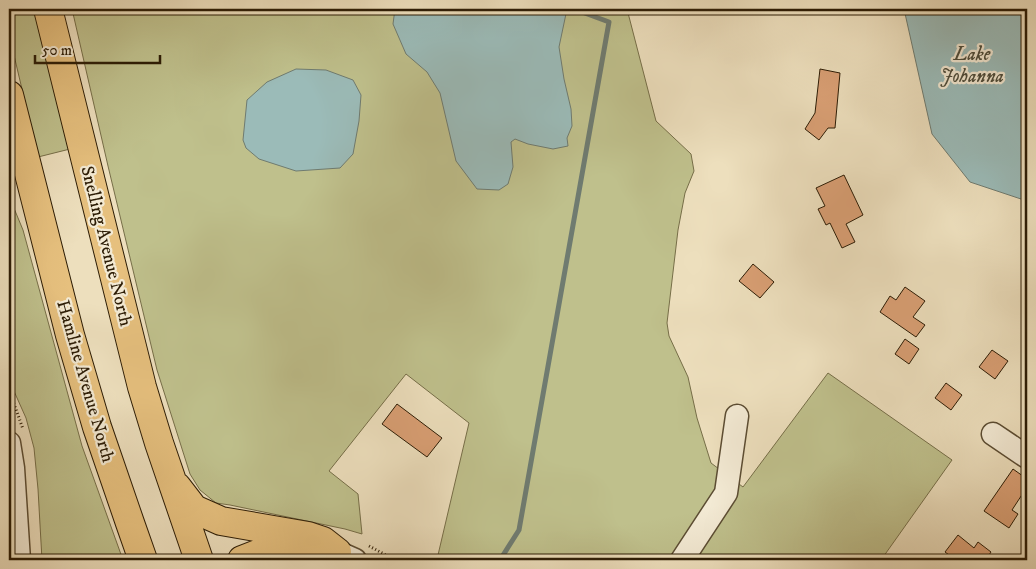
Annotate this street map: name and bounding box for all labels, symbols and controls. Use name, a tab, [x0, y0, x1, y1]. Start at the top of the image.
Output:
scale bar	[35, 32, 160, 64]
text: 50 m	[42, 41, 72, 60]
water label: Lake Johanna	[940, 43, 1004, 88]
street label: Snelling Avenue North	[75, 164, 137, 329]
street label: Hamline Avenue North	[51, 298, 119, 465]

